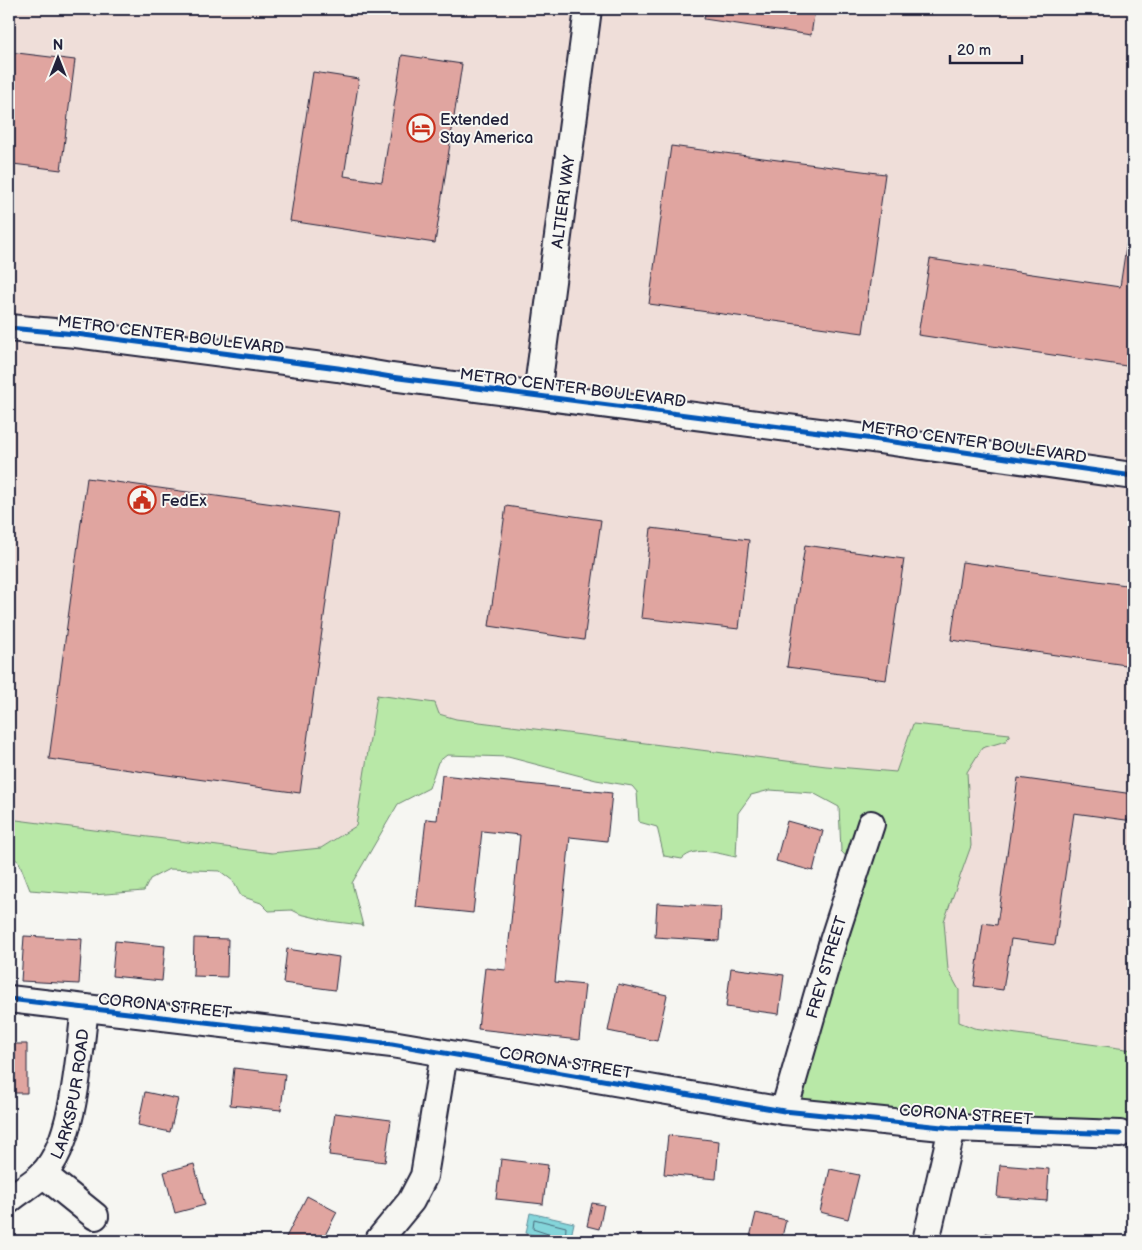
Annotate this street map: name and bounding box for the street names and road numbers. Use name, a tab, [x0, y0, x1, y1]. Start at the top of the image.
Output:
street label: ALTIERI WAY	[548, 154, 580, 250]
street label: METRO CENTER BOULEVARD	[57, 312, 285, 359]
street label: METRO CENTER BOULEVARD	[459, 365, 687, 412]
street label: METRO CENTER BOULEVARD	[860, 417, 1088, 468]
street label: FREY STREET	[803, 913, 852, 1021]
street label: CORONA STREET	[97, 990, 233, 1023]
street label: LARKSPUR ROAD	[47, 1028, 94, 1163]
street label: CORONA STREET	[498, 1044, 634, 1083]
street label: CORONA STREET	[898, 1101, 1034, 1130]

